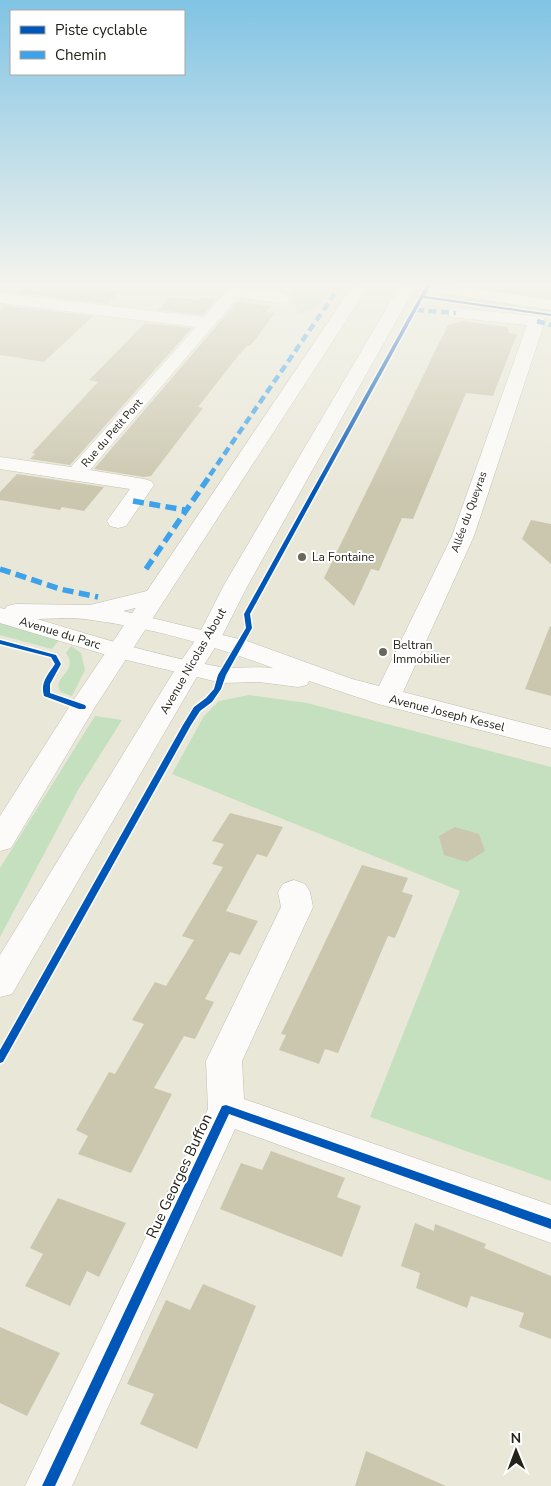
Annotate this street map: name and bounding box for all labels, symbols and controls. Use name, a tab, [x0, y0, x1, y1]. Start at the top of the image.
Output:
legend	[10, 10, 185, 75]
text: Piste cyclable	[55, 20, 147, 40]
text: Chemin	[55, 45, 106, 65]
street label: Rue du Petit Pont	[78, 395, 146, 470]
street label: Allée du Queyras	[447, 469, 491, 555]
place label: La Fontaine	[312, 549, 374, 565]
marker: La Fontaine	[296, 551, 308, 563]
street label: Avenue Nicolas About	[156, 604, 230, 717]
street label: Avenue du Parc	[17, 613, 103, 653]
place label: Beltran Immobilier	[393, 637, 451, 667]
marker: Beltran Immobilier	[377, 646, 389, 658]
street label: Avenue Joseph Kessel	[387, 691, 507, 735]
street label: Rue Georges Buffon	[141, 1110, 217, 1242]
north arrow	[491, 1426, 541, 1476]
text: N	[510, 1429, 521, 1448]

